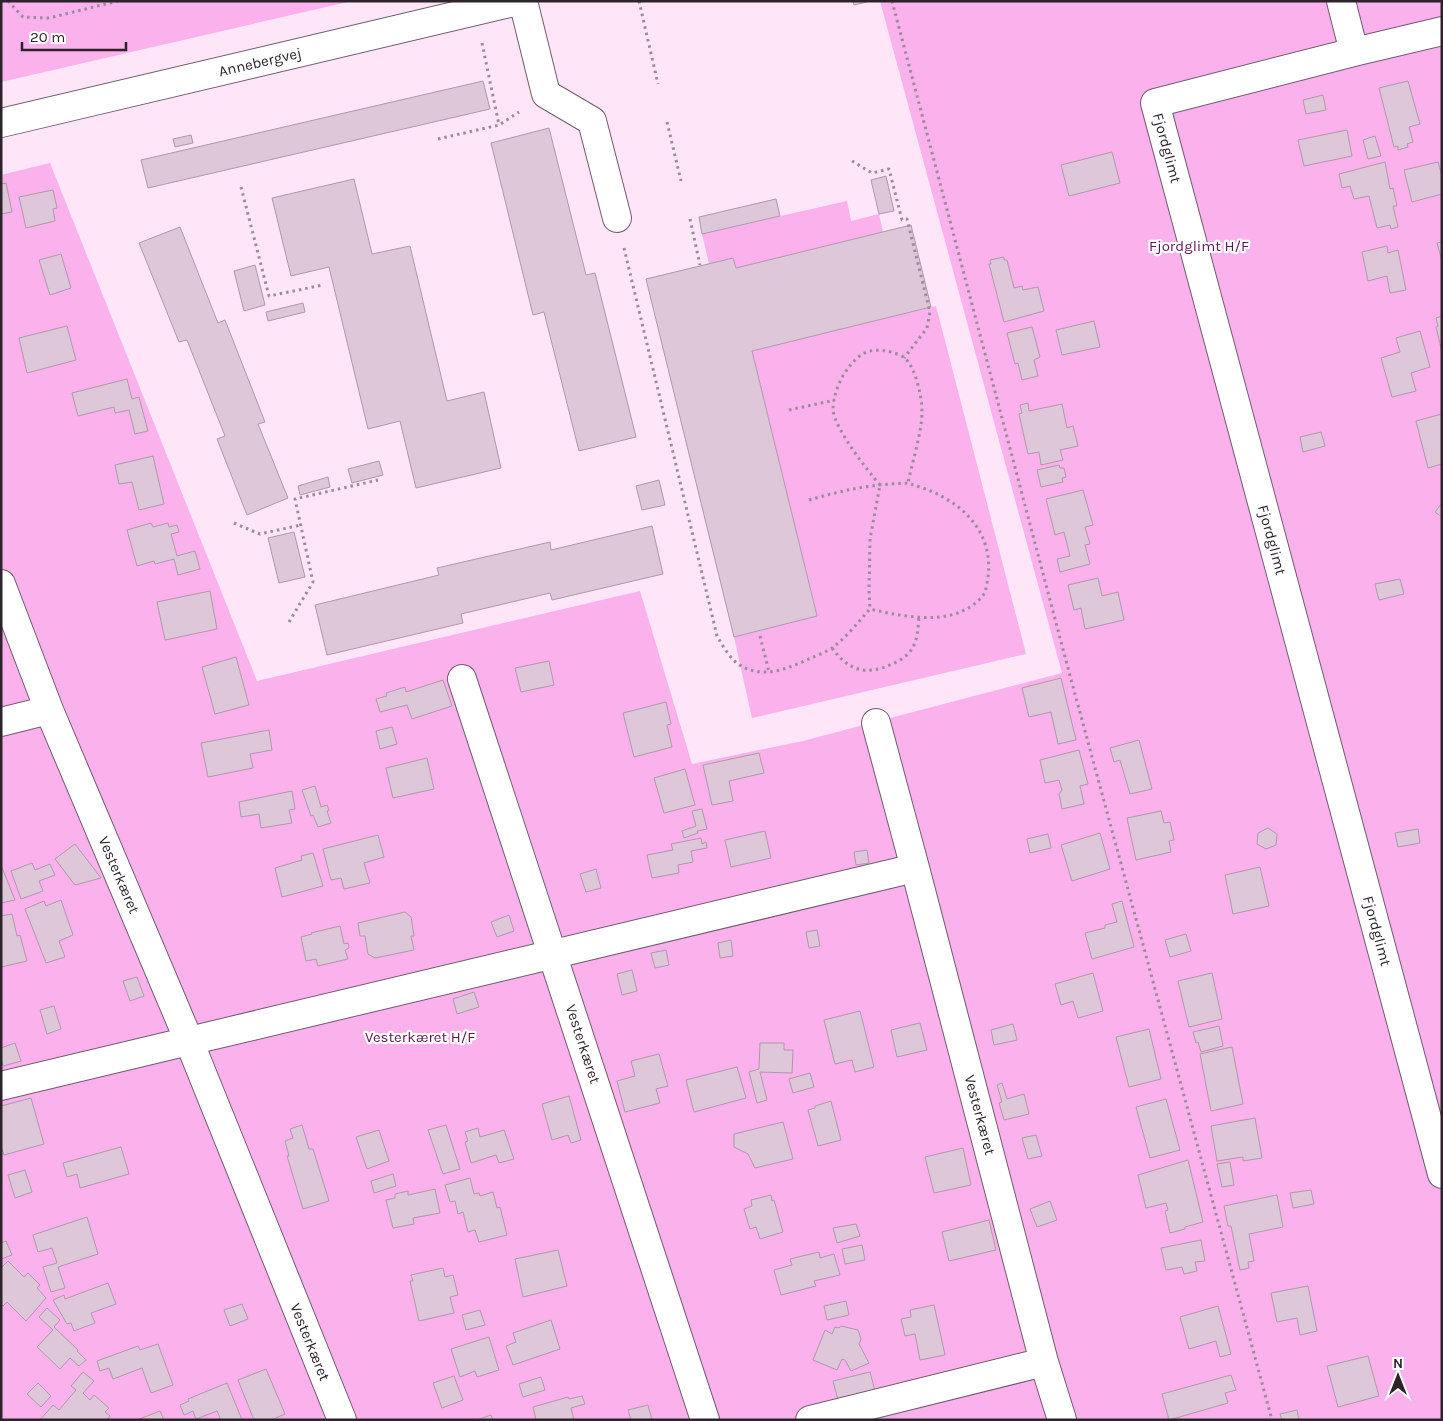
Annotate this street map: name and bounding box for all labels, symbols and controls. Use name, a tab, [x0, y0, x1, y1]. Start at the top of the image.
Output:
scale bar	[22, 20, 126, 52]
text: 20 m	[30, 28, 65, 46]
street label: Annebergvej	[217, 44, 303, 80]
street label: Fjordglimt	[1149, 111, 1185, 185]
park label: Fjordglimt H/F	[1149, 237, 1249, 255]
street label: Fjordglimt	[1254, 503, 1290, 577]
street label: Vesterkæret	[95, 834, 143, 917]
street label: Fjordglimt	[1359, 894, 1395, 968]
street label: Vesterkæret	[562, 1002, 604, 1086]
park label: Vesterkæret H/F	[365, 1028, 475, 1046]
street label: Vesterkæret	[961, 1073, 999, 1157]
street label: Vesterkæret	[286, 1301, 334, 1384]
north arrow	[1373, 1351, 1423, 1401]
text: N	[1393, 1355, 1403, 1372]

